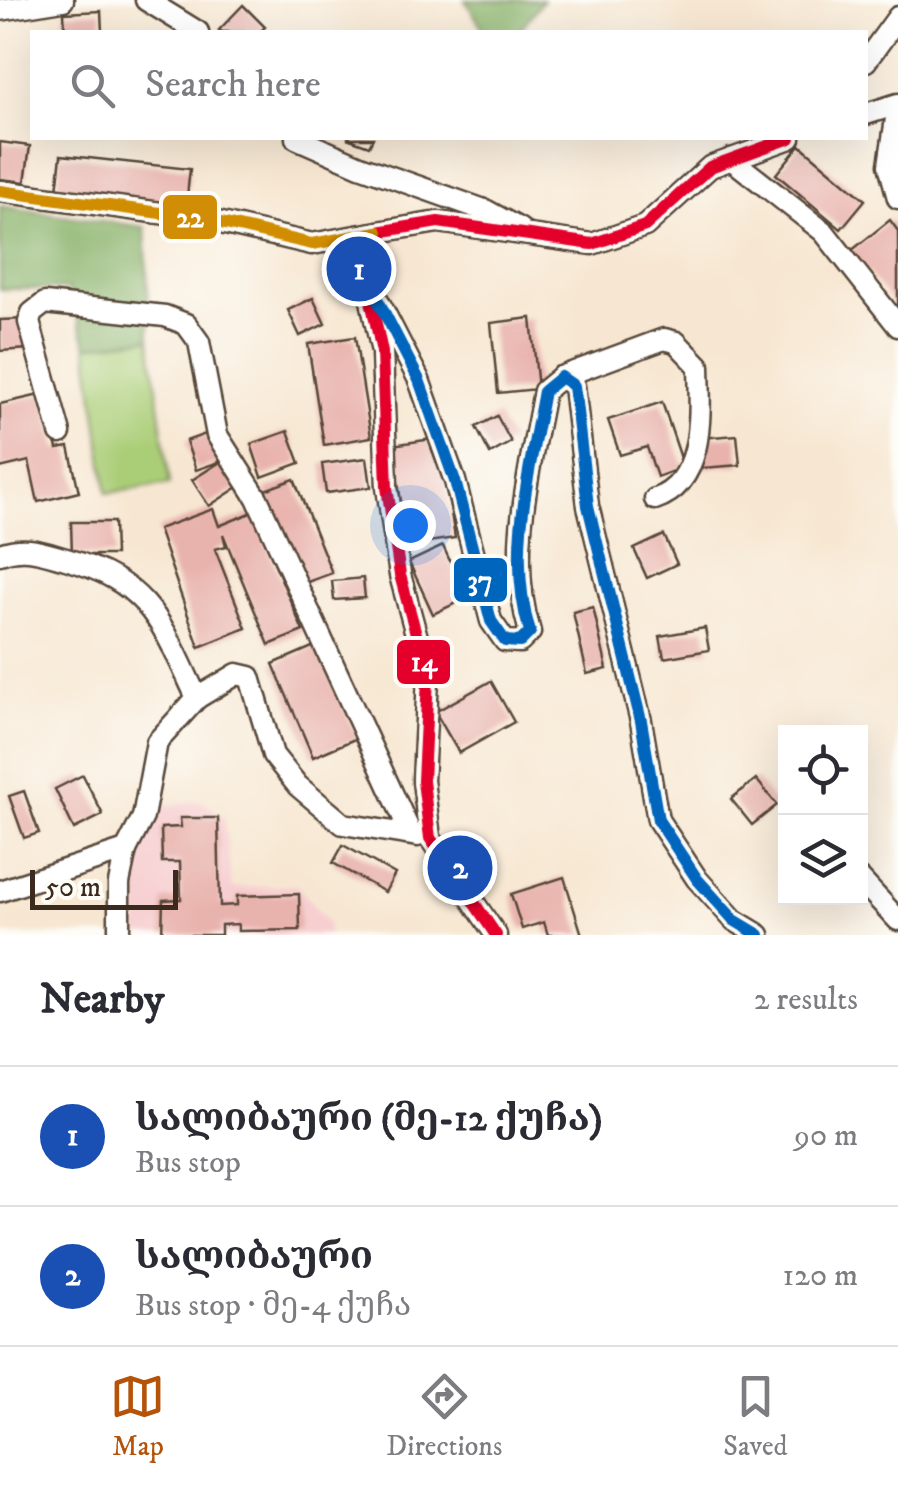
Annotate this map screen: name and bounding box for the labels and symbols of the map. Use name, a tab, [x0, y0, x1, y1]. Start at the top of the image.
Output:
line badge: 22	[161, 193, 219, 241]
text: 22	[176, 201, 204, 236]
pin: 1	[326, 232, 392, 306]
your location	[385, 500, 436, 551]
line badge: 37	[452, 556, 509, 604]
text: 37	[467, 564, 493, 599]
line badge: 14	[395, 638, 452, 686]
text: 14	[411, 645, 439, 680]
pin: 2	[428, 830, 492, 906]
scale bar	[30, 865, 178, 910]

